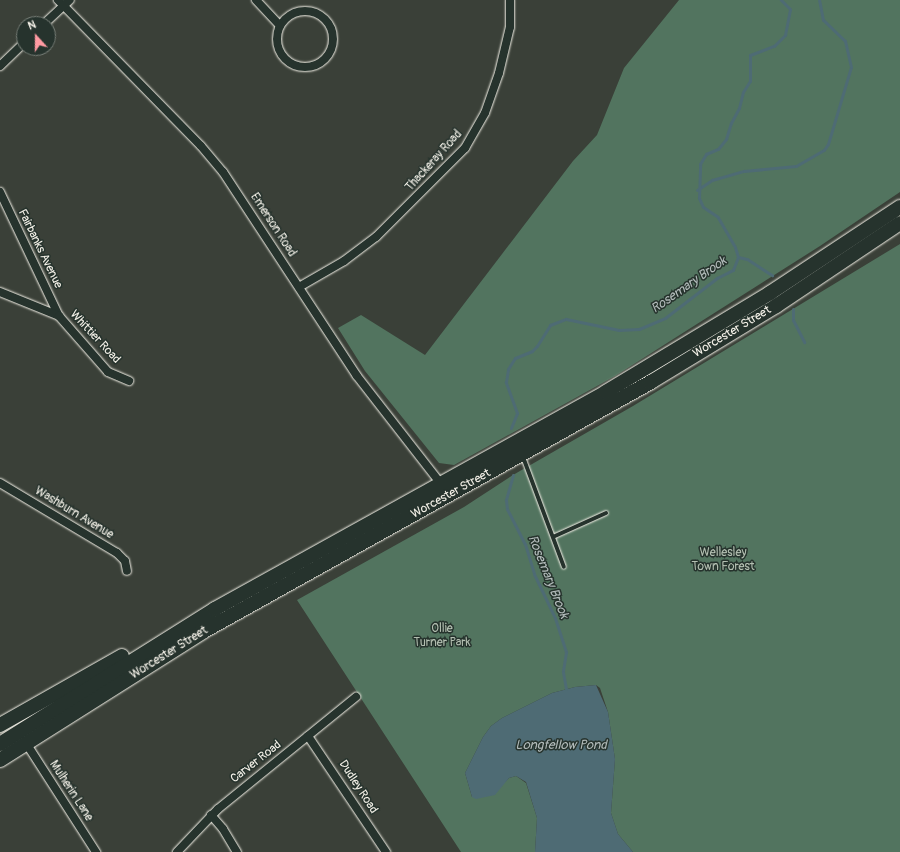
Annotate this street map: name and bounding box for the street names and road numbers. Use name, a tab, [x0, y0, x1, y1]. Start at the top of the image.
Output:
street label: Thackeray Road	[403, 127, 465, 195]
street label: Emerson Road	[247, 190, 299, 260]
street label: Fairbanks Avenue	[15, 207, 65, 291]
street label: Worcester Street	[690, 303, 774, 361]
street label: Whittier Road	[67, 307, 123, 367]
street label: Worcester Street	[409, 466, 493, 522]
street label: Washburn Avenue	[32, 484, 116, 542]
street label: Worcester Street	[128, 623, 210, 683]
street label: Carver Road	[228, 738, 284, 786]
street label: Mulherin Lane	[46, 758, 96, 824]
street label: Dudley Road	[335, 758, 381, 816]

